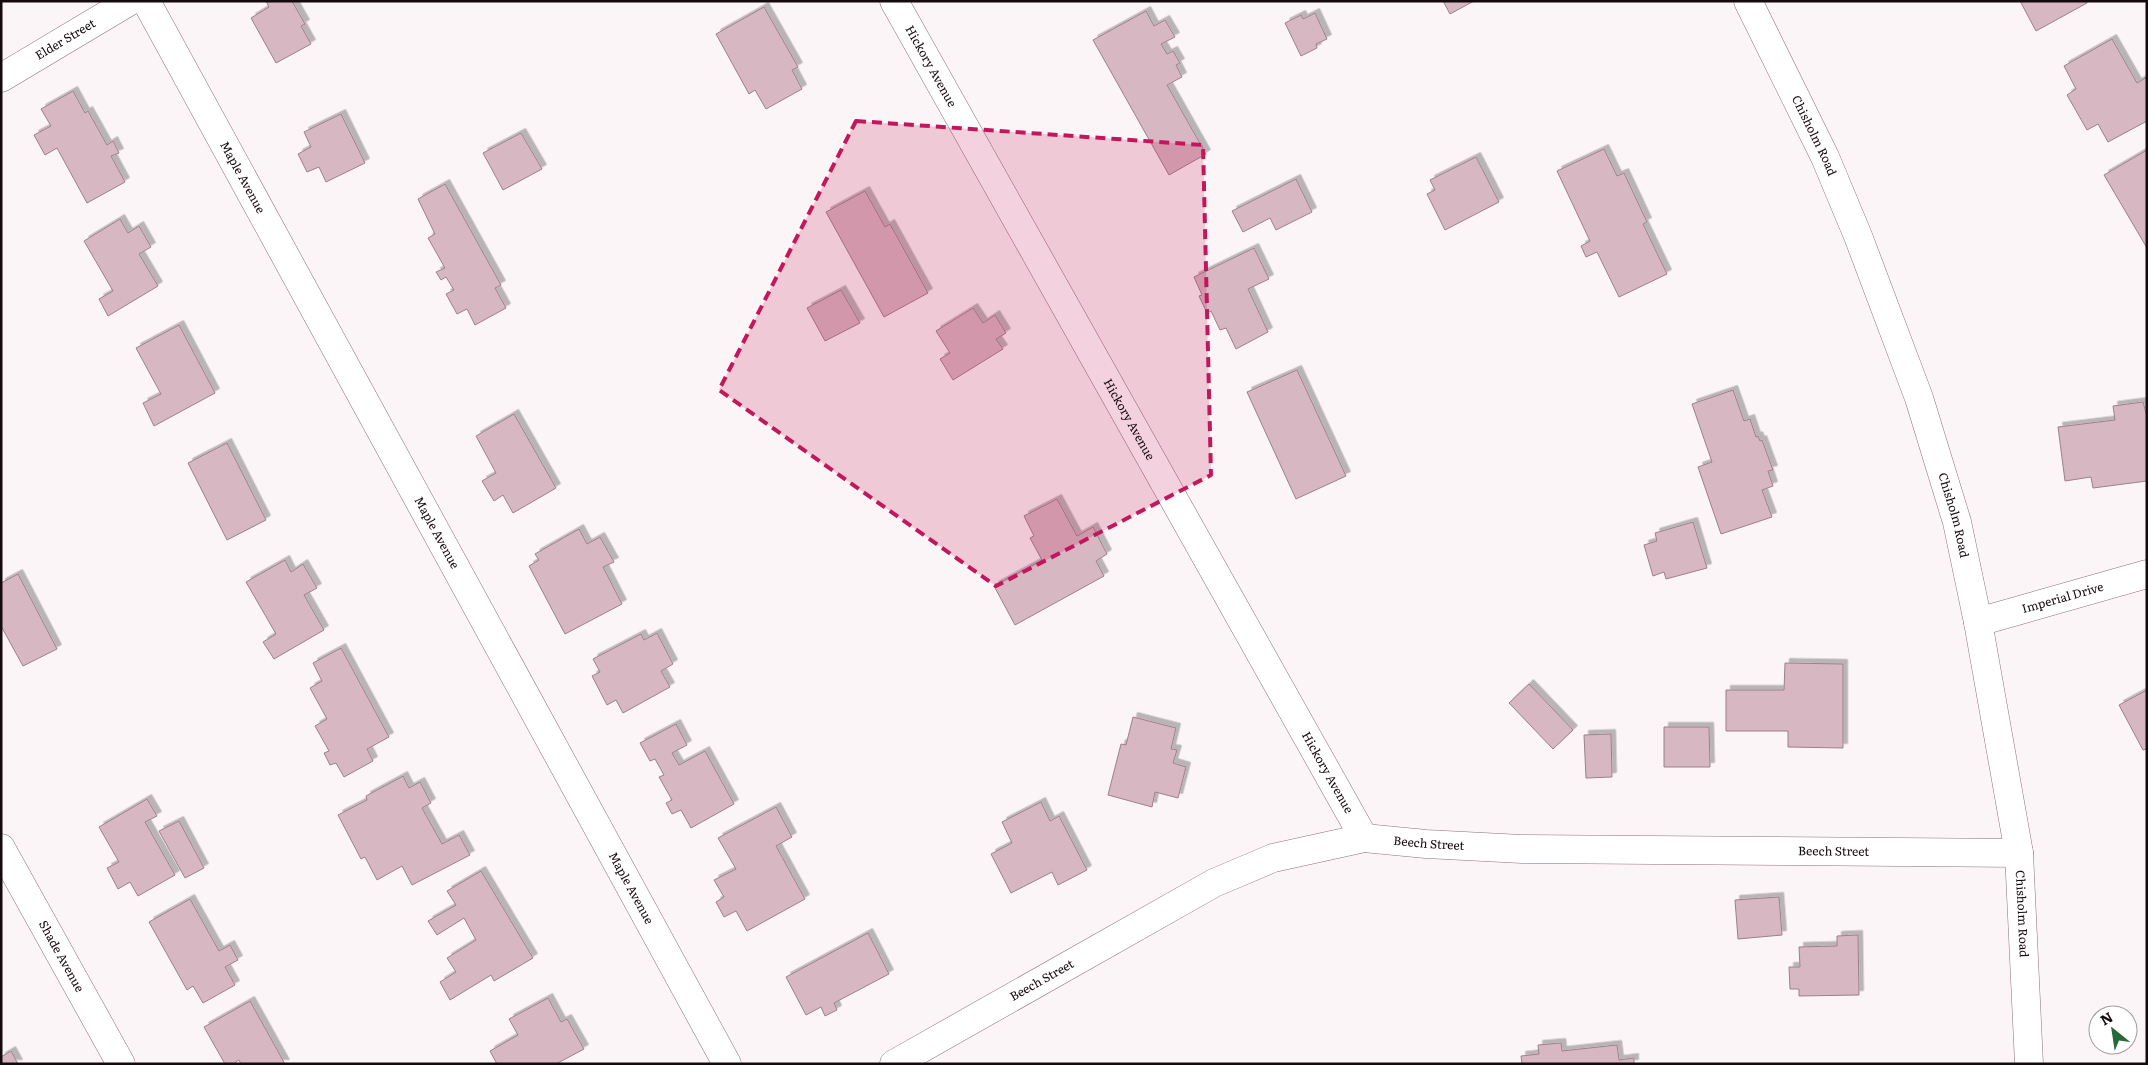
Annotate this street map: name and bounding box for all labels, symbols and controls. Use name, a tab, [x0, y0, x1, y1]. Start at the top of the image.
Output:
street label: Elder Street	[31, 14, 99, 64]
street label: Hickory Avenue	[901, 22, 962, 110]
street label: Chisholm Road	[1788, 92, 1842, 179]
street label: Maple Avenue	[216, 137, 270, 216]
street label: Hickory Avenue	[1100, 375, 1160, 463]
street label: Chisholm Road	[1934, 470, 1974, 560]
street label: Maple Avenue	[410, 493, 465, 572]
street label: Imperial Drive	[2019, 577, 2105, 617]
street label: Hickory Avenue	[1298, 728, 1358, 816]
street label: Beech Street	[1393, 831, 1465, 854]
street label: Beech Street	[1798, 841, 1869, 860]
street label: Maple Avenue	[605, 848, 659, 927]
street label: Chisholm Road	[2012, 870, 2034, 959]
street label: Shade Avenue	[35, 917, 89, 995]
street label: Beech Street	[1006, 954, 1077, 1005]
north arrow	[2088, 1005, 2138, 1055]
text: N	[2096, 1006, 2116, 1029]

